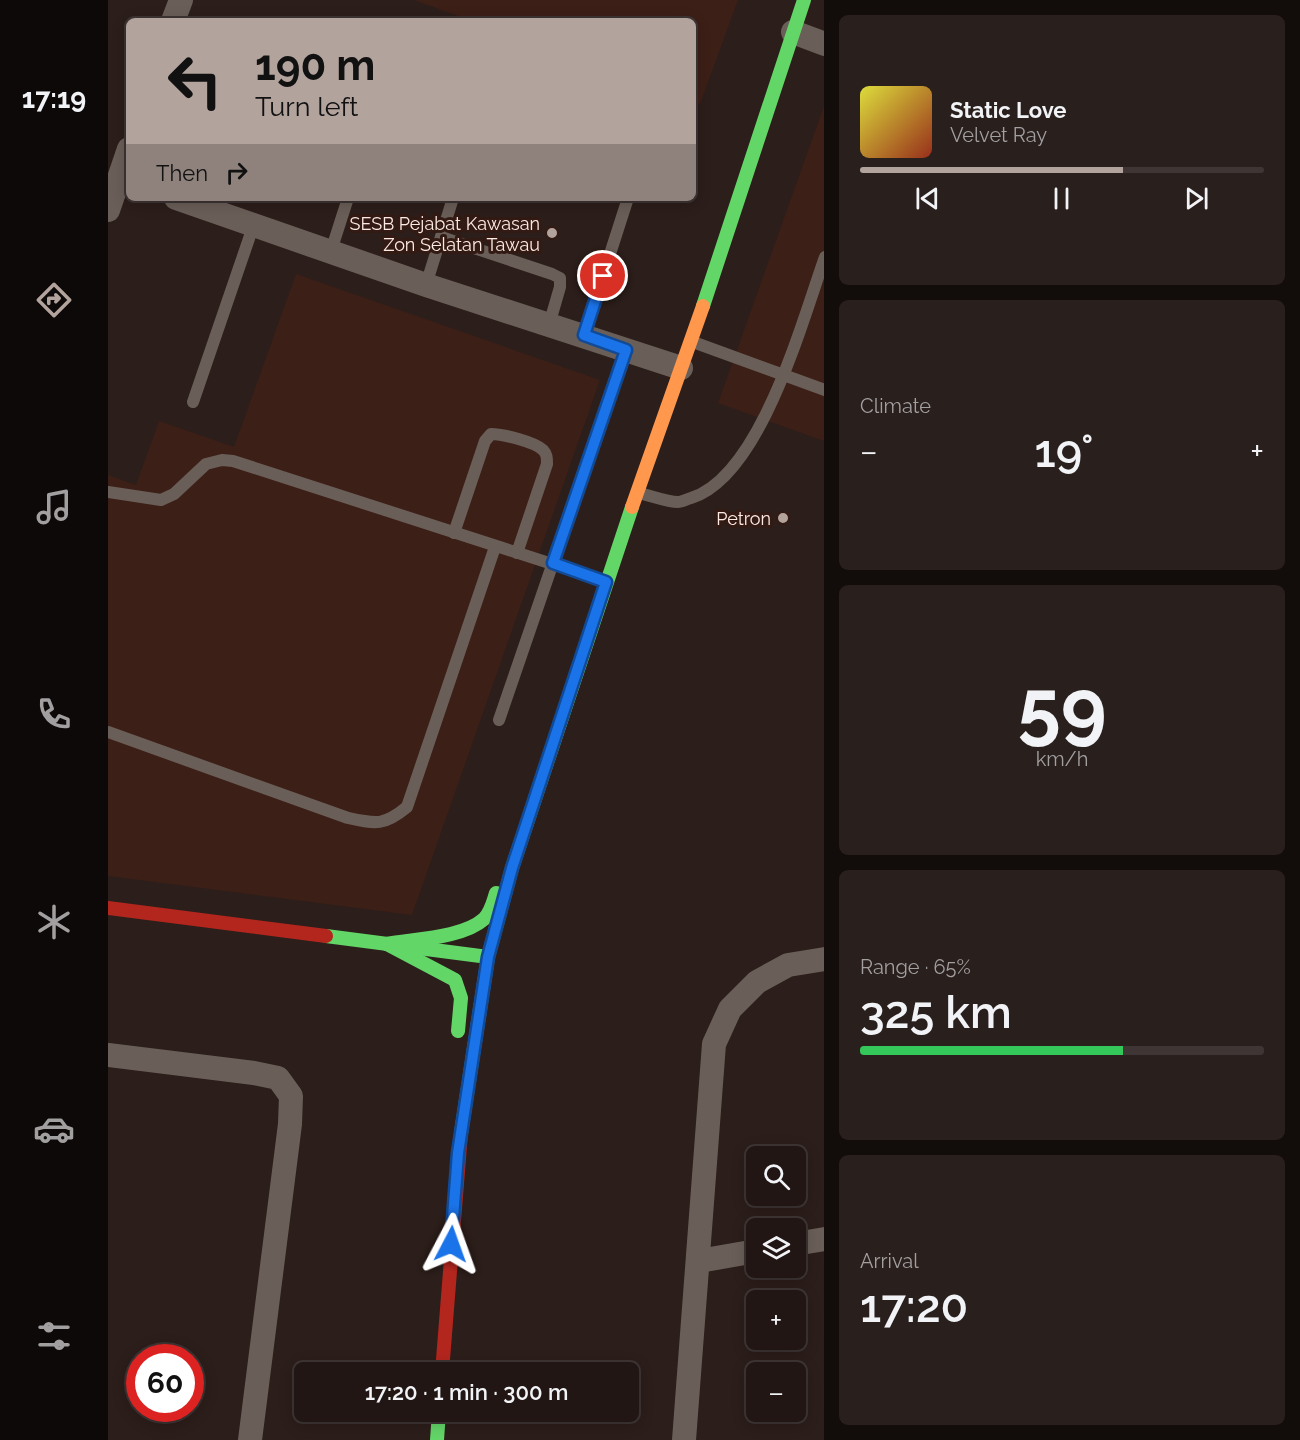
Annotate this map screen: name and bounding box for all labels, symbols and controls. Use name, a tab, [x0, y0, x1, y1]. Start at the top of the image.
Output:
text: 190 m	[255, 41, 375, 90]
icon: left	[156, 42, 234, 120]
text: 17:19	[22, 83, 86, 114]
text: Turn left	[255, 91, 358, 122]
text: Static Love	[950, 97, 1067, 123]
text: Velvet Ray	[950, 123, 1047, 147]
icon: right	[220, 156, 253, 189]
text: Then	[156, 160, 208, 186]
icon: previous	[911, 182, 944, 215]
icon: pause	[1045, 182, 1078, 215]
icon: next	[1180, 182, 1213, 215]
place label: SESB Pejabat Kawasan Zon Selatan Tawau	[349, 213, 540, 255]
marker: SESB Pejabat Kawasan Zon Selatan Tawau	[545, 226, 559, 240]
pin	[577, 250, 628, 301]
icon: arrive	[586, 259, 619, 292]
icon: directions	[33, 279, 75, 321]
text: Climate	[860, 394, 931, 418]
text: 19°	[1035, 425, 1093, 478]
text: −	[860, 432, 878, 471]
text: +	[1250, 432, 1264, 471]
icon: music	[33, 486, 75, 528]
place label: Petron	[716, 508, 771, 529]
marker: Petron	[776, 511, 790, 525]
text: 59	[1017, 662, 1107, 753]
icon: phone	[33, 693, 75, 735]
text: km/h	[1036, 747, 1088, 771]
icon: climate	[33, 901, 75, 943]
text: Range · 65%	[860, 955, 971, 979]
text: 325 km	[860, 986, 1012, 1039]
icon: car	[33, 1108, 75, 1150]
map controls	[746, 1146, 806, 1422]
button: search	[746, 1146, 806, 1206]
position arrow	[419, 1212, 483, 1276]
button: layers	[746, 1218, 806, 1278]
text: Arrival	[860, 1249, 919, 1273]
text: 17:20	[860, 1280, 968, 1333]
button: +	[746, 1290, 806, 1350]
icon: filters	[33, 1315, 75, 1357]
speed limit sign: 60	[126, 1344, 204, 1422]
button: −	[746, 1362, 806, 1422]
text: 17:20 · 1 min · 300 m	[365, 1379, 568, 1405]

